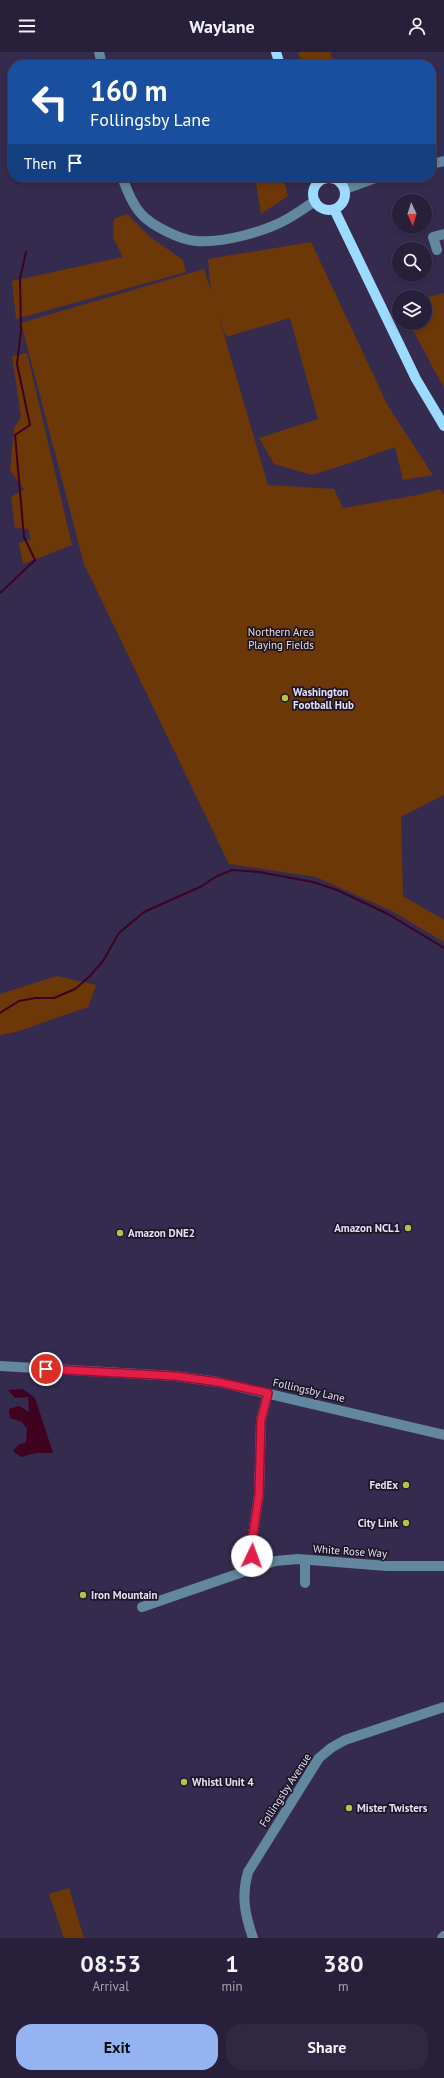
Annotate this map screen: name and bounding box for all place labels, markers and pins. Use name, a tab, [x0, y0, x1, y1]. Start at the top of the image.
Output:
place label: Washington Football Hub	[293, 685, 354, 712]
marker: Washington Football Hub	[280, 693, 290, 703]
place label: Amazon NCL1	[334, 1221, 400, 1235]
marker: Amazon NCL1	[403, 1223, 413, 1233]
place label: Amazon DNE2	[128, 1226, 195, 1240]
marker: Amazon DNE2	[115, 1228, 125, 1238]
pin	[29, 1352, 63, 1386]
place label: FedEx	[369, 1478, 398, 1492]
marker: FedEx	[401, 1480, 411, 1490]
place label: City Link	[358, 1516, 399, 1530]
marker: City Link	[401, 1518, 411, 1528]
place label: Iron Mountain	[91, 1588, 158, 1602]
marker: Iron Mountain	[78, 1590, 88, 1600]
place label: Whistl Unit 4	[192, 1775, 254, 1789]
marker: Whistl Unit 4	[179, 1777, 189, 1787]
place label: Mister Twisters	[357, 1801, 428, 1815]
marker: Mister Twisters	[344, 1803, 354, 1813]

